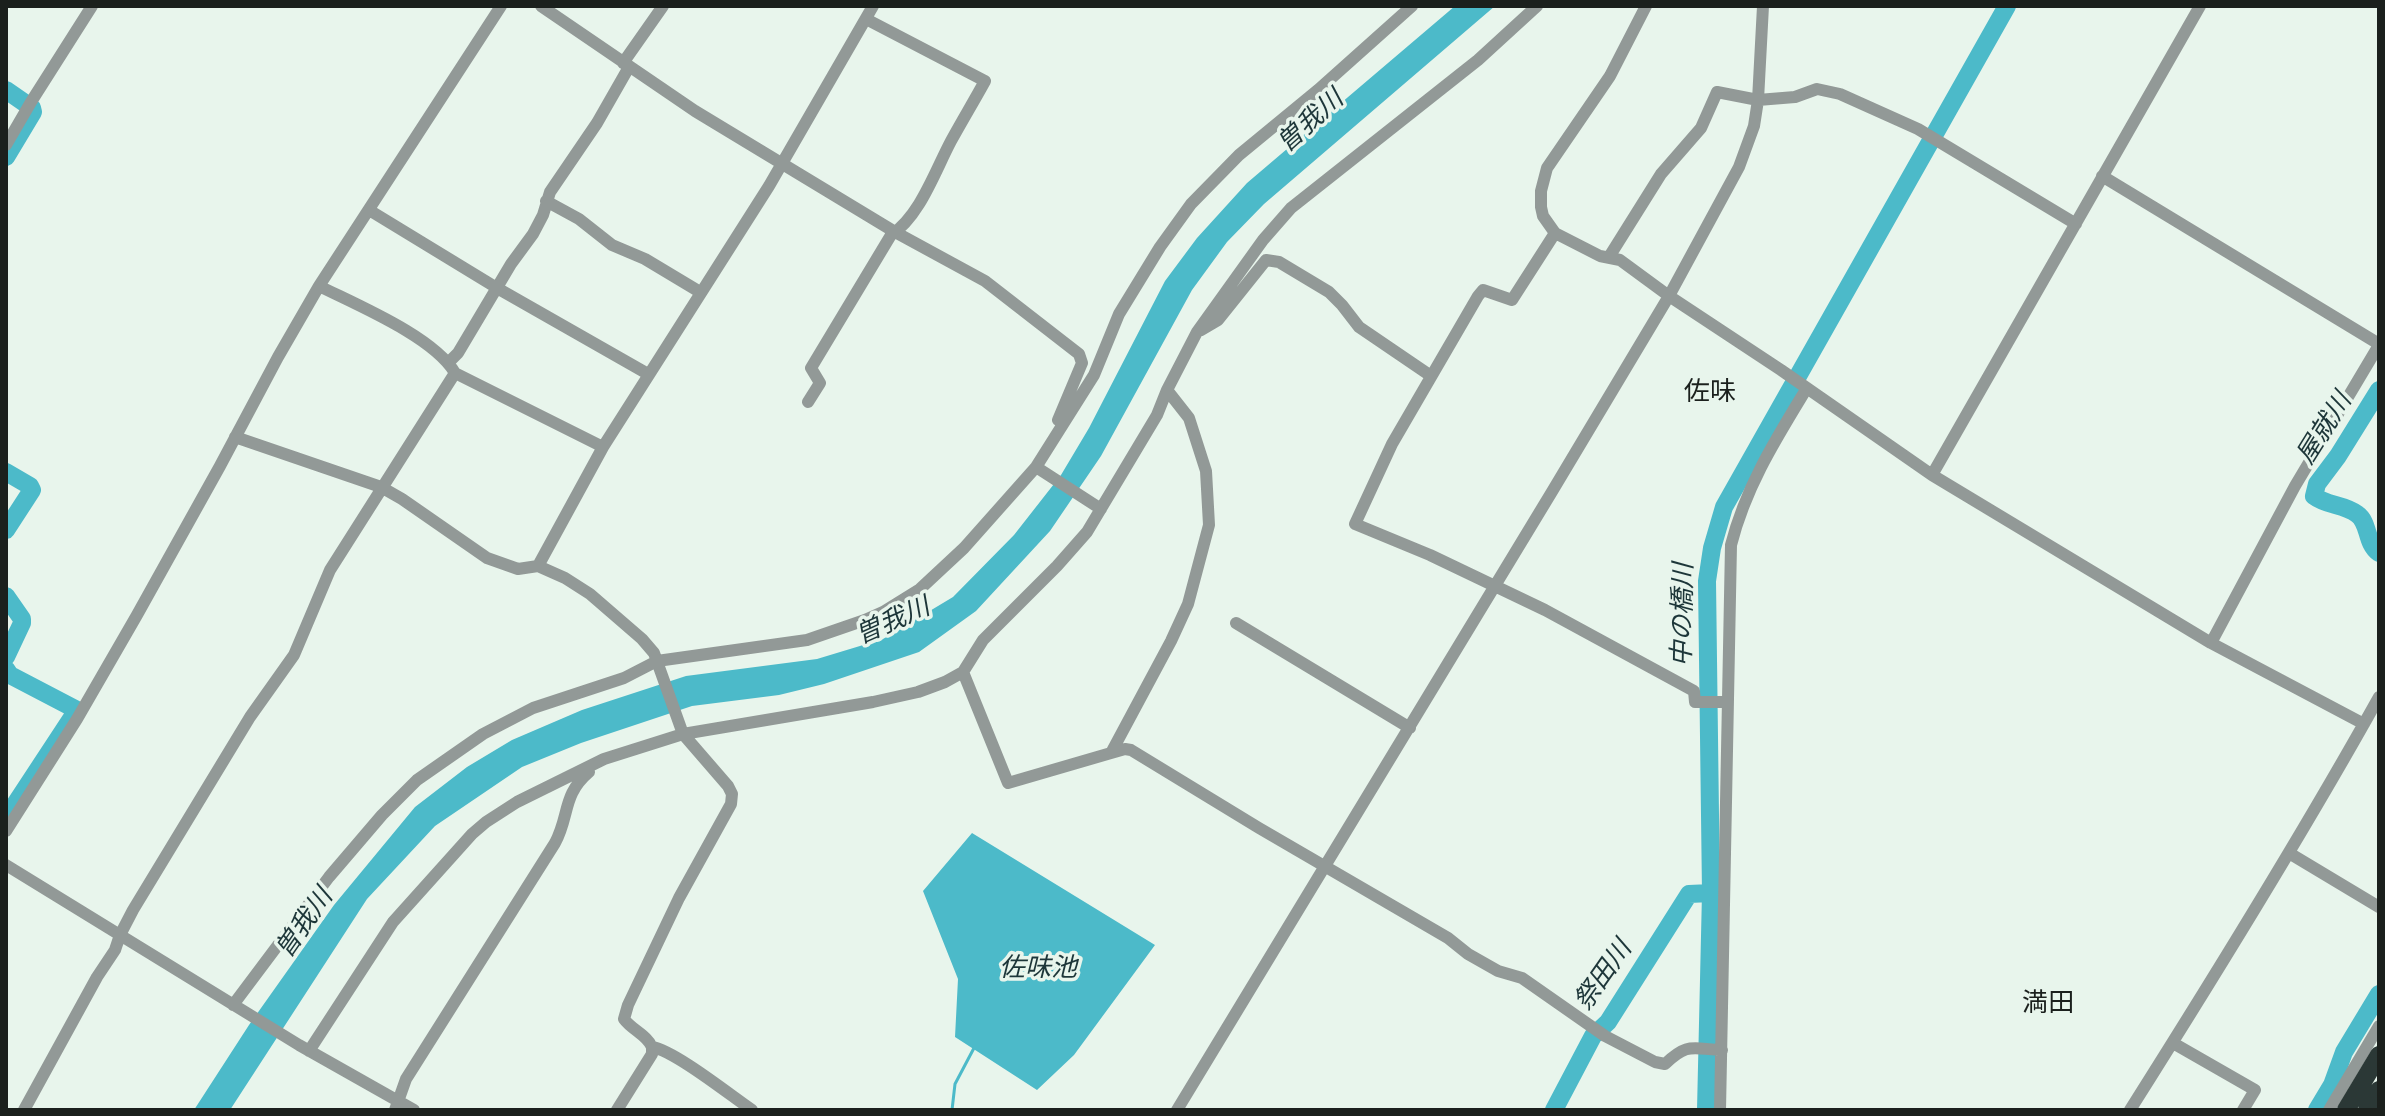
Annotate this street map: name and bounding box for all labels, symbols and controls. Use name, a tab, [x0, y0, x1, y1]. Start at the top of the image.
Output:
water label: 曽我川	[1272, 84, 1350, 160]
district label: 佐味	[1684, 377, 1736, 409]
water label: 屋就川	[2291, 388, 2359, 470]
water label: 中の橋川	[1667, 563, 1701, 667]
water label: 曽我川	[851, 592, 935, 652]
water label: 曽我川	[270, 883, 340, 965]
water label: 祭田川	[1569, 935, 1639, 1017]
water label: 佐味池	[999, 953, 1077, 985]
district label: 満田	[2022, 988, 2074, 1020]

